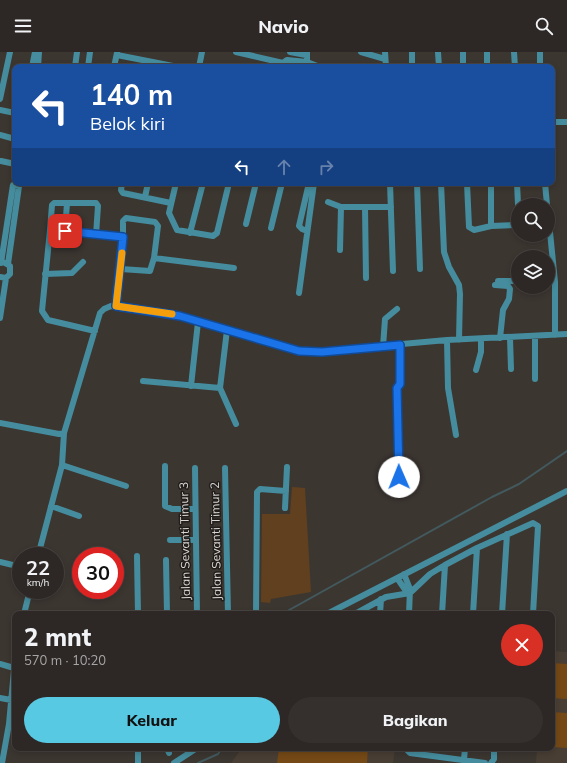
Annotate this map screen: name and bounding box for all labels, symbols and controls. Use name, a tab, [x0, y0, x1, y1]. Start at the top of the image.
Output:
icon: menu	[12, 15, 34, 37]
text: Navio	[258, 15, 309, 38]
icon: search	[533, 15, 555, 37]
text: 140 m	[90, 77, 173, 112]
icon: left	[24, 80, 76, 132]
text: Belok kiri	[90, 112, 165, 135]
icon: left	[231, 156, 253, 178]
icon: ahead	[273, 156, 295, 178]
icon: right	[315, 156, 337, 178]
map controls	[511, 198, 555, 294]
button: search	[511, 198, 555, 242]
pin	[48, 214, 82, 248]
icon: arrive	[54, 220, 76, 242]
button: layers	[511, 250, 555, 294]
position arrow	[378, 456, 420, 498]
street label: Jalan Sevanti Timur 3	[176, 482, 193, 600]
street label: Jalan Sevanti Timur 2	[207, 482, 224, 600]
speed limit sign: 30	[72, 547, 124, 599]
text: 22	[26, 555, 50, 580]
text: km/h	[27, 576, 49, 589]
text: 2 mnt	[24, 622, 91, 652]
button: close	[501, 624, 543, 666]
text: 570 m · 10:20	[24, 652, 106, 668]
button: Keluar	[24, 697, 280, 743]
button: Bagikan	[288, 697, 543, 743]

